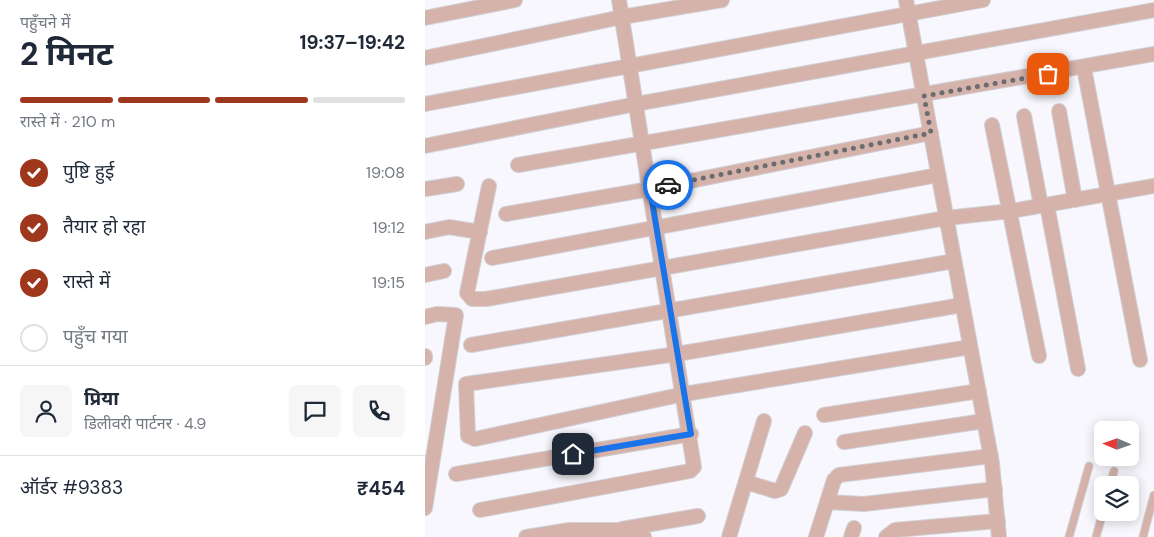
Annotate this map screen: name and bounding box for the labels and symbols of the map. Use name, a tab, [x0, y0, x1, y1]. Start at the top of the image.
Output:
pin	[1027, 53, 1069, 95]
courier	[643, 160, 693, 210]
north arrow	[1094, 421, 1139, 466]
pin	[552, 433, 594, 475]

